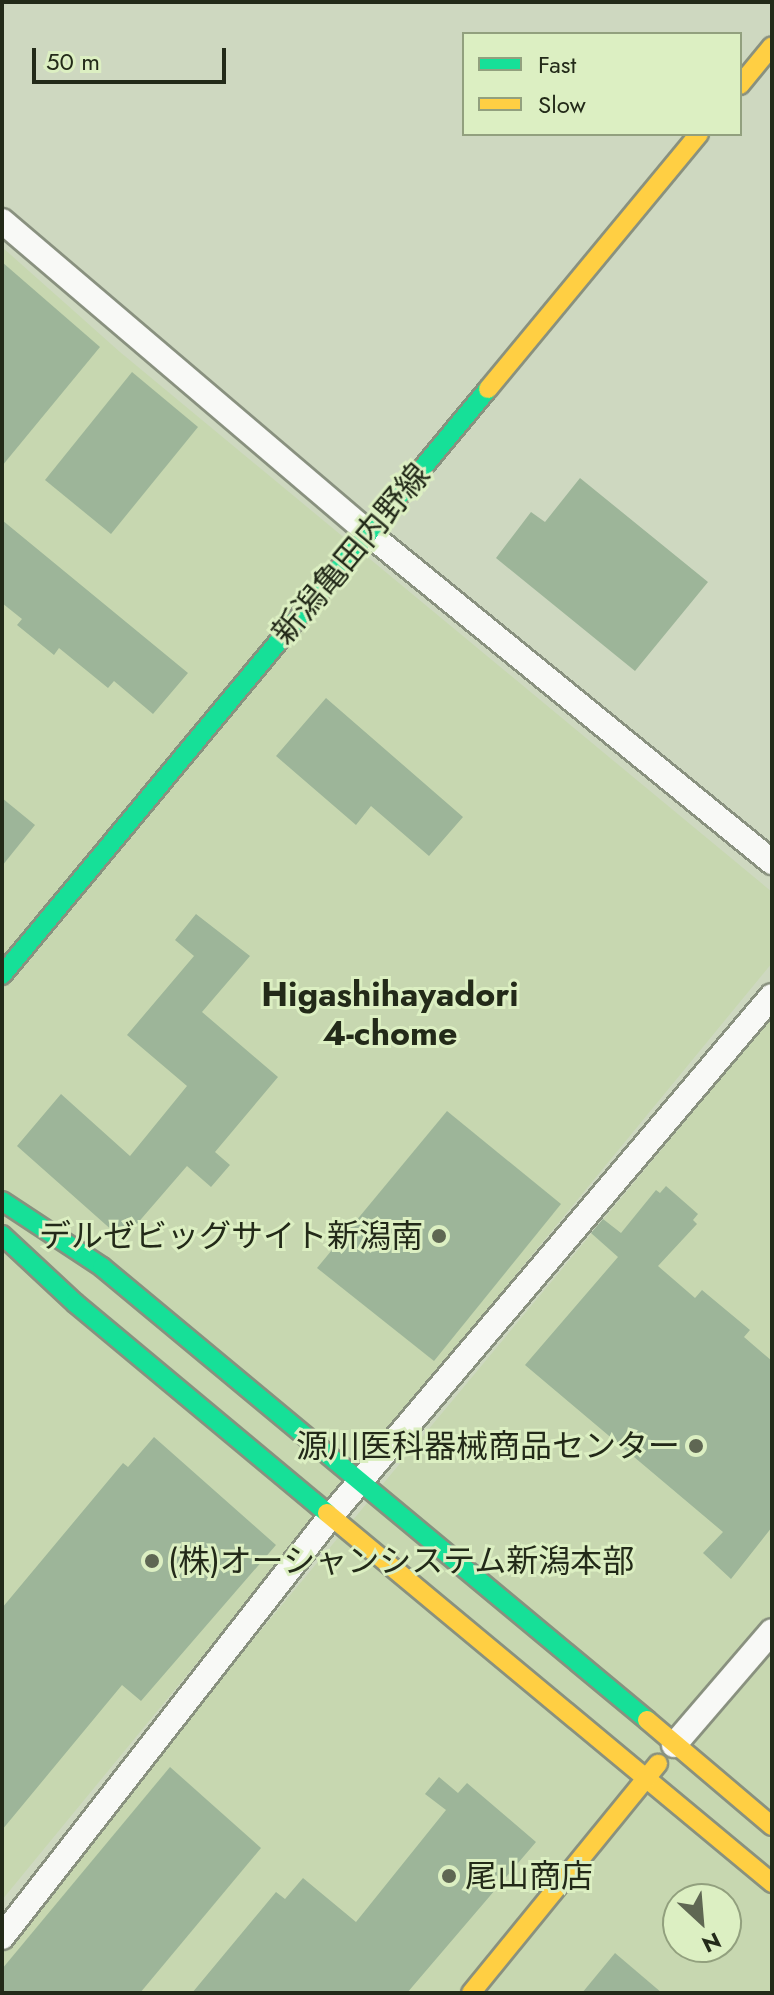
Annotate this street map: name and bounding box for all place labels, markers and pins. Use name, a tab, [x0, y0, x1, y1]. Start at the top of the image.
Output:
place label: デルゼビッグサイト新潟南	[39, 1217, 423, 1255]
marker: デルゼビッグサイト新潟南	[430, 1227, 448, 1245]
place label: 源川医科器械商品センター	[296, 1427, 680, 1465]
marker: 源川医科器械商品センター	[687, 1437, 705, 1455]
place label: (株)オーシャンシステム新潟本部	[168, 1542, 636, 1580]
marker: (株)オーシャンシステム新潟本部	[143, 1552, 161, 1570]
place label: 尾山商店	[465, 1857, 593, 1895]
marker: 尾山商店	[440, 1867, 458, 1885]

